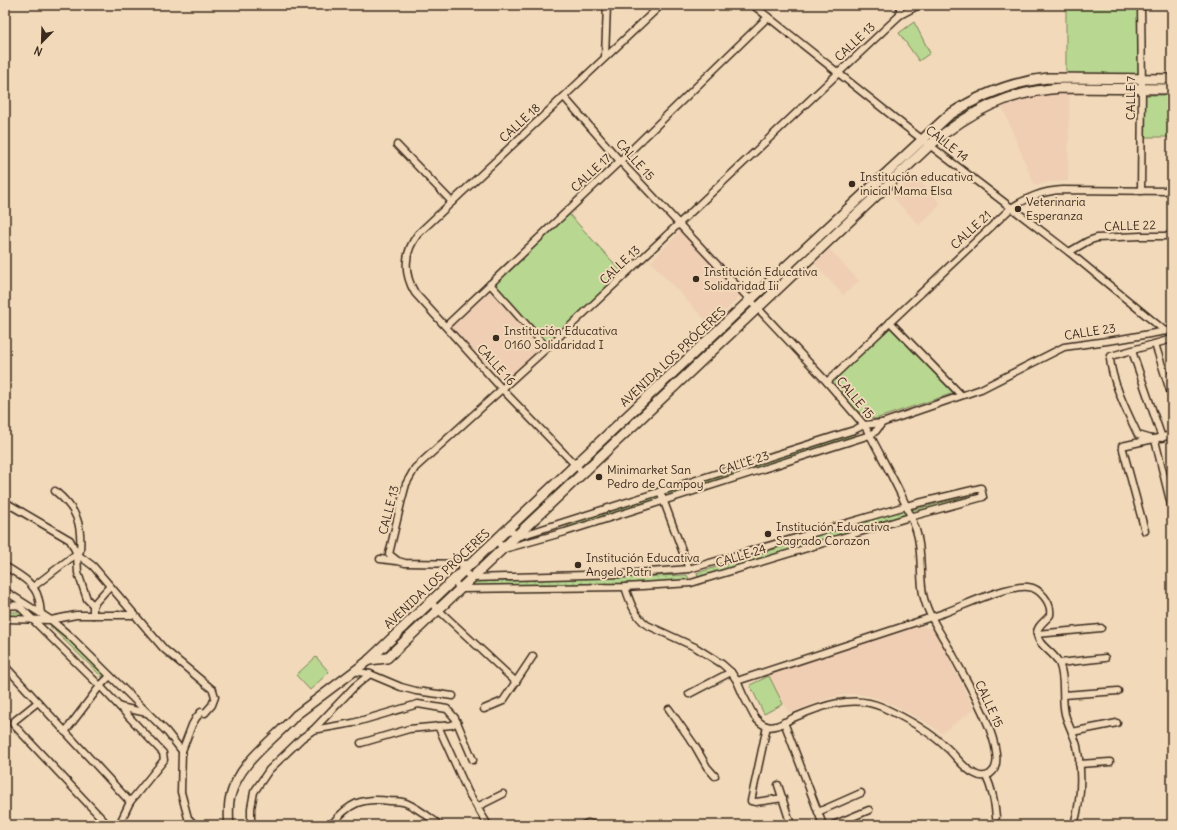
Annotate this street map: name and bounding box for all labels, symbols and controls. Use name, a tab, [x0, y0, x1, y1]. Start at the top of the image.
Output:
street label: CALLE 13	[831, 19, 878, 64]
north arrow	[22, 22, 62, 62]
text: N	[32, 43, 44, 59]
street label: CALLE 7	[1123, 76, 1138, 120]
street label: CALLE 18	[496, 100, 543, 145]
street label: CALLE 14	[923, 122, 972, 165]
street label: CALLE 15	[613, 136, 658, 183]
street label: CALLE 17	[568, 150, 614, 195]
place label: Institución educativa inicial Mama Elsa	[860, 169, 973, 198]
marker: Institución educativa inicial Mama Elsa	[847, 179, 857, 189]
place label: Veterinaria Esperanza	[1026, 194, 1086, 223]
marker: Veterinaria Esperanza	[1013, 204, 1023, 214]
street label: CALLE 21	[947, 207, 994, 252]
street label: CALLE 22	[1104, 217, 1157, 234]
street label: CALLE 13	[596, 242, 643, 287]
place label: Institución Educativa Solidaridad Iii	[704, 264, 818, 293]
marker: Institución Educativa Solidaridad Iii	[691, 274, 701, 284]
street label: AVENIDA LOS PRÓCERES	[617, 303, 729, 410]
street label: CALLE 23	[1063, 320, 1117, 343]
place label: Institución Educativa 0160 Solidaridad I	[504, 323, 618, 352]
marker: Institución Educativa 0160 Solidaridad I	[491, 333, 501, 343]
street label: CALLE 16	[474, 341, 519, 388]
street label: CALLE 15	[833, 374, 877, 422]
street label: CALLE 23	[717, 447, 771, 478]
place label: Minimarket San Pedro de Campoy	[607, 462, 704, 491]
marker: Minimarket San Pedro de Campoy	[594, 472, 604, 482]
street label: CALLE 13	[375, 484, 402, 536]
place label: Institución Educativa Sagrado Corazon	[776, 519, 890, 548]
street label: AVENIDA LOS PRÓCERES	[381, 525, 493, 632]
marker: Institución Educativa Sagrado Corazon	[763, 529, 773, 539]
street label: CALLE 24	[714, 541, 768, 570]
place label: Institución Educativa Angelo Patri	[586, 550, 700, 579]
marker: Institución Educativa Angelo Patri	[573, 560, 583, 570]
street label: CALLE 15	[972, 678, 1007, 730]

